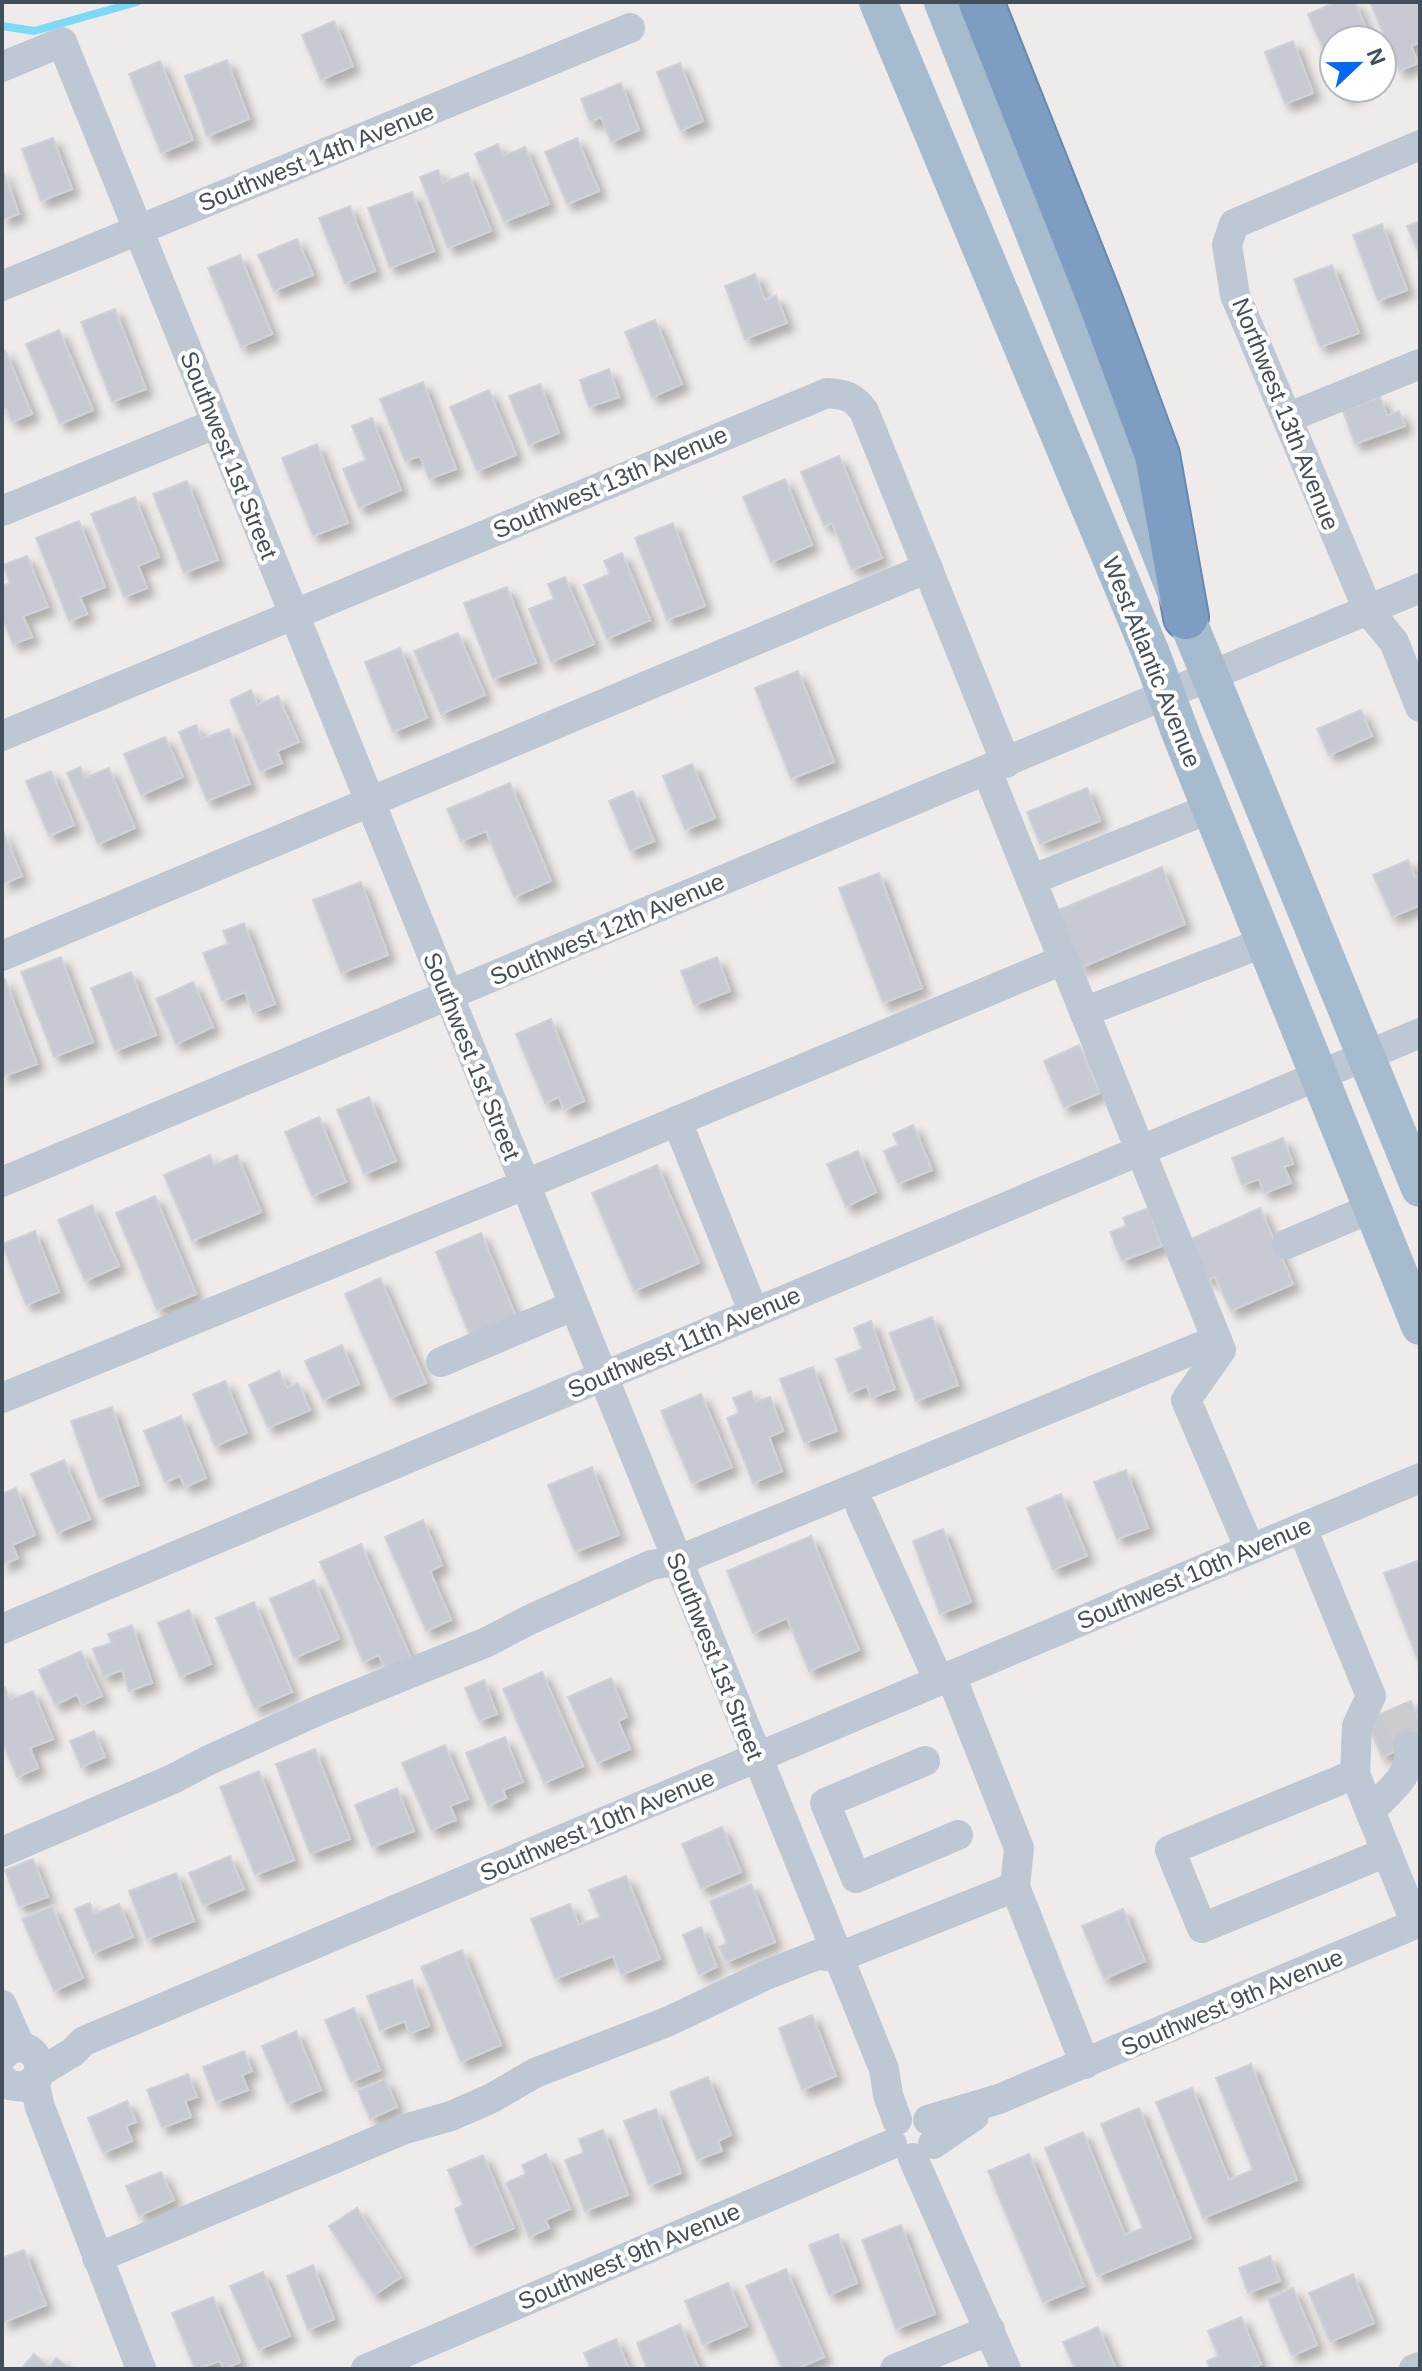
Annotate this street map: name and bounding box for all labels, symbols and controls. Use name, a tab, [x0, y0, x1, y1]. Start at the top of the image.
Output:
north arrow	[1318, 24, 1398, 104]
text: N	[1362, 45, 1391, 69]
street label: Southwest 14th Avenue	[194, 97, 438, 217]
street label: Northwest 13th Avenue	[1227, 294, 1345, 534]
street label: Southwest 1st Street	[175, 347, 283, 563]
street label: Southwest 13th Avenue	[489, 420, 731, 544]
street label: West Atlantic Avenue	[1097, 553, 1207, 771]
street label: Southwest 12th Avenue	[486, 867, 728, 991]
street label: Southwest 1st Street	[418, 948, 526, 1164]
street label: Southwest 11th Avenue	[564, 1281, 804, 1403]
street label: Southwest 10th Avenue	[1073, 1511, 1315, 1635]
street label: Southwest 1st Street	[661, 1548, 769, 1764]
street label: Southwest 10th Avenue	[476, 1763, 718, 1887]
street label: Southwest 9th Avenue	[1117, 1943, 1347, 2061]
street label: Southwest 9th Avenue	[514, 2197, 744, 2315]

